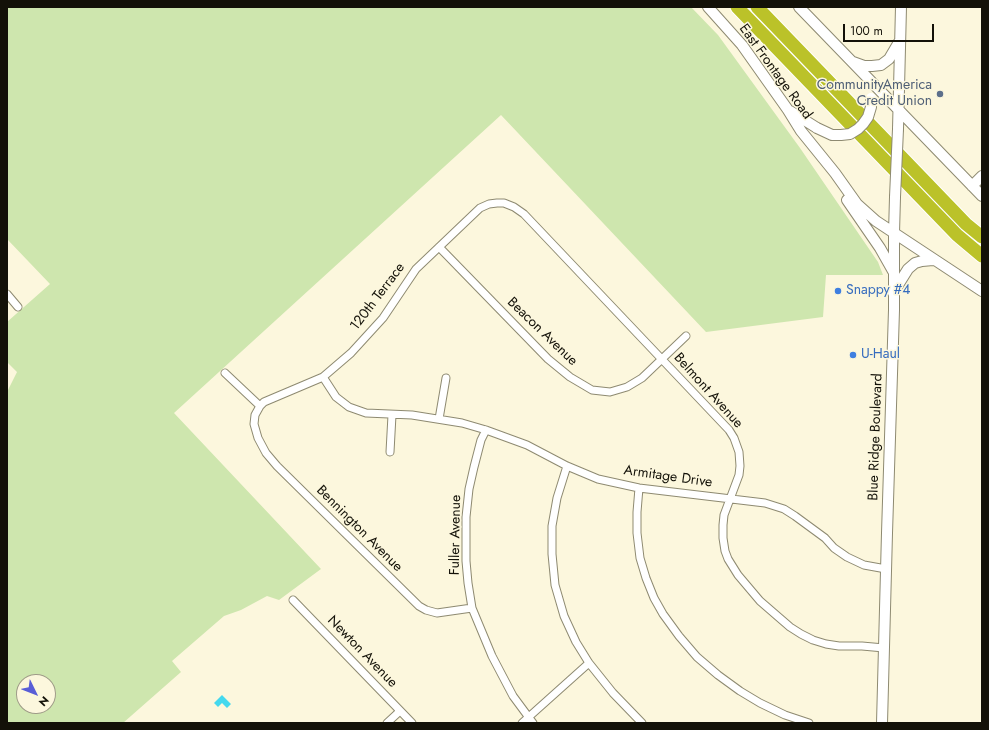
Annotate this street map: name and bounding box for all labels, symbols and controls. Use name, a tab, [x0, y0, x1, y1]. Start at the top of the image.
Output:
scale bar	[845, 16, 936, 42]
street label: East Frontage Road	[735, 21, 815, 123]
text: 100 m	[850, 22, 883, 40]
place label: CommunityAmerica Credit Union	[817, 78, 932, 110]
marker: CommunityAmerica Credit Union	[935, 89, 945, 99]
street label: 120th Terrace	[347, 260, 409, 334]
place label: Snappy #4	[846, 283, 910, 299]
marker: Snappy #4	[833, 286, 843, 296]
street label: Beacon Avenue	[503, 294, 581, 370]
place label: U-Haul	[861, 347, 900, 363]
street label: Belmont Avenue	[670, 350, 746, 432]
marker: U-Haul	[848, 350, 858, 360]
street label: Blue Ridge Boulevard	[865, 373, 887, 501]
street label: Armitage Drive	[623, 462, 713, 492]
street label: Bennington Avenue	[312, 482, 406, 576]
street label: Fuller Avenue	[447, 495, 465, 575]
street label: Newton Avenue	[323, 613, 401, 691]
north arrow	[16, 674, 56, 714]
text: N	[35, 693, 53, 710]

